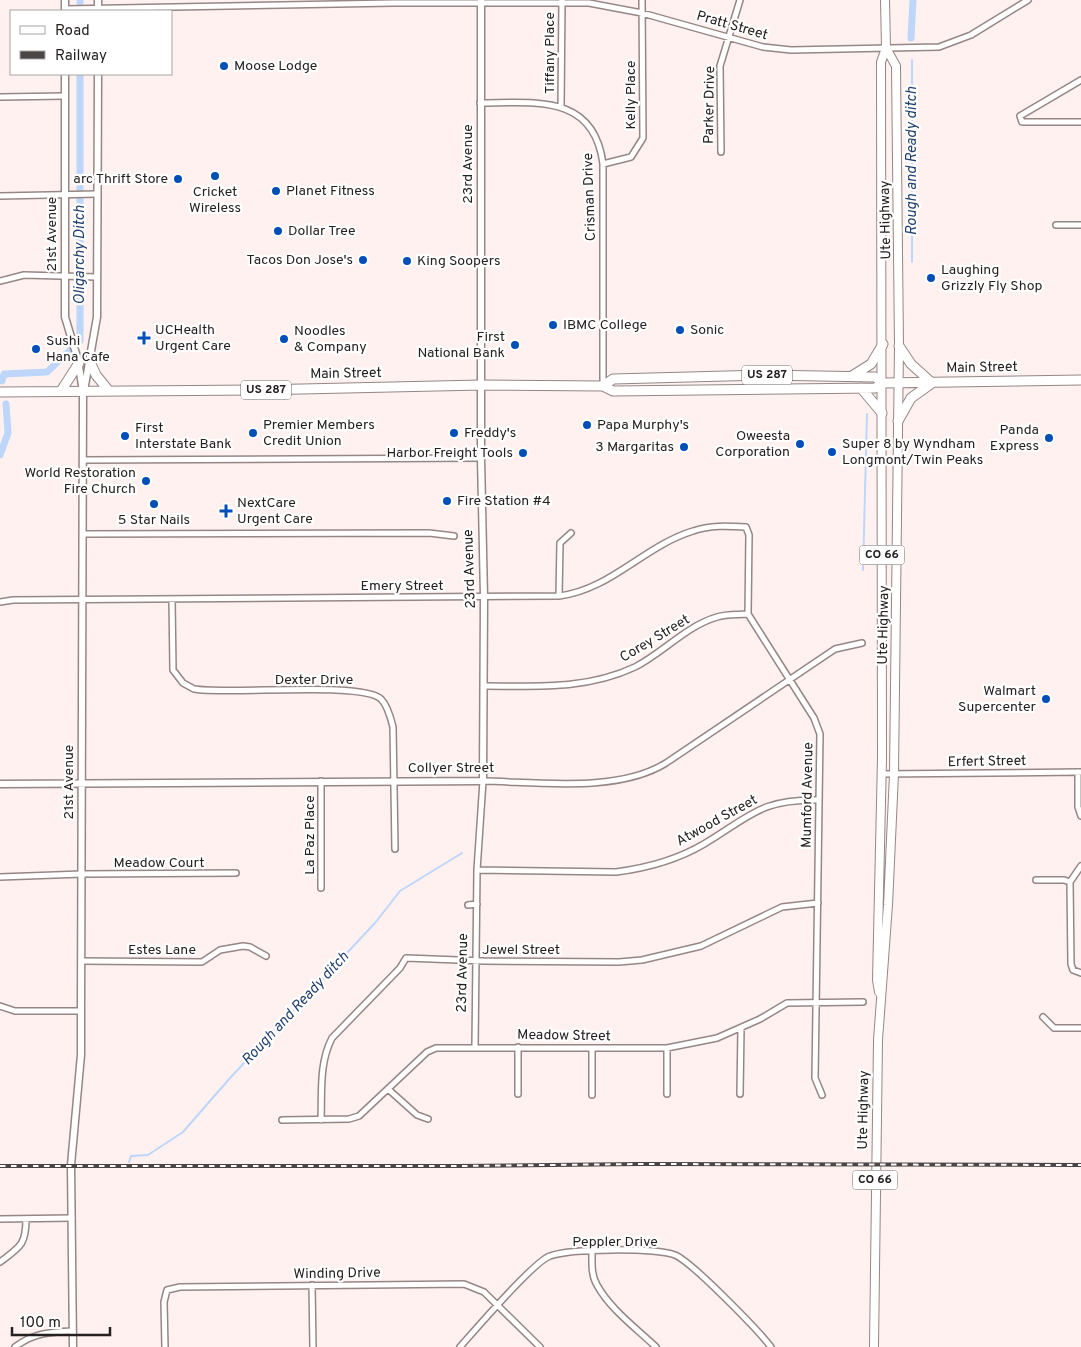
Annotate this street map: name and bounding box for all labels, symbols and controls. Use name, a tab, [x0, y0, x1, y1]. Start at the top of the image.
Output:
street label: Pratt Street	[694, 8, 770, 44]
legend	[10, 10, 172, 75]
street label: Tiffany Place	[542, 12, 559, 94]
text: Road	[55, 22, 90, 41]
text: Railway	[55, 47, 107, 66]
place label: Moose Lodge	[234, 58, 317, 75]
marker: Moose Lodge	[218, 60, 230, 72]
street label: Kelly Place	[623, 60, 640, 130]
street label: Parker Drive	[701, 66, 719, 144]
water label: Rough and Ready ditch	[903, 87, 922, 235]
street label: 23rd Avenue	[460, 124, 477, 204]
street label: Crisman Drive	[580, 153, 600, 241]
marker: Cricket Wireless	[209, 170, 221, 182]
place label: arc Thrift Store	[73, 171, 168, 188]
marker: arc Thrift Store	[172, 173, 184, 185]
street label: Ute Highway	[877, 180, 895, 260]
place label: Planet Fitness	[286, 183, 375, 200]
place label: Cricket Wireless	[189, 184, 241, 217]
marker: Planet Fitness	[270, 185, 282, 197]
street label: 21st Avenue	[44, 197, 61, 271]
water label: Oligarchy Ditch	[71, 205, 90, 305]
place label: Dollar Tree	[288, 223, 356, 240]
marker: Dollar Tree	[272, 225, 284, 237]
place label: Tacos Don Jose's	[246, 252, 353, 269]
place label: King Soopers	[417, 253, 501, 270]
marker: Tacos Don Jose's	[357, 254, 369, 266]
marker: King Soopers	[401, 255, 413, 267]
place label: Laughing Grizzly Fly Shop	[941, 262, 1043, 295]
marker: Laughing Grizzly Fly Shop	[925, 272, 937, 284]
place label: IBMC College	[563, 317, 647, 334]
marker: IBMC College	[547, 319, 559, 331]
place label: UCHealth Urgent Care	[155, 322, 231, 355]
place label: Sonic	[690, 322, 724, 339]
place label: Noodles & Company	[294, 323, 367, 356]
marker: Sonic	[674, 324, 686, 336]
place label: First National Bank	[418, 329, 505, 362]
marker: UCHealth Urgent Care	[137, 331, 151, 345]
place label: Sushi Hana Cafe	[46, 333, 110, 366]
marker: Noodles & Company	[278, 333, 290, 345]
marker: First National Bank	[509, 339, 521, 351]
marker: Sushi Hana Cafe	[30, 343, 42, 355]
street label: Main Street	[946, 359, 1018, 377]
street label: Main Street	[310, 365, 382, 383]
road number: US 287	[742, 366, 792, 384]
road number: US 287	[241, 380, 291, 400]
place label: Premier Members Credit Union	[263, 417, 375, 450]
place label: Papa Murphy's	[597, 417, 689, 434]
marker: Papa Murphy's	[581, 419, 593, 431]
place label: First Interstate Bank	[135, 420, 232, 453]
place label: Panda Express	[990, 422, 1039, 455]
place label: Freddy's	[464, 425, 516, 442]
marker: Premier Members Credit Union	[247, 427, 259, 439]
marker: Freddy's	[448, 427, 460, 439]
place label: Oweesta Corporation	[715, 428, 790, 461]
marker: First Interstate Bank	[119, 430, 131, 442]
marker: Panda Express	[1043, 432, 1055, 444]
place label: Super 8 by Wyndham Longmont/Twin Peaks	[842, 436, 983, 469]
marker: Oweesta Corporation	[794, 438, 806, 450]
place label: 3 Margaritas	[595, 439, 674, 456]
marker: 3 Margaritas	[678, 441, 690, 453]
place label: Harbor Freight Tools	[387, 445, 513, 462]
marker: Super 8 by Wyndham Longmont/Twin Peaks	[826, 446, 838, 458]
marker: Harbor Freight Tools	[517, 447, 529, 459]
place label: World Restoration Fire Church	[24, 465, 136, 498]
marker: World Restoration Fire Church	[140, 475, 152, 487]
place label: Fire Station #4	[457, 493, 551, 510]
place label: NextCare Urgent Care	[237, 495, 313, 528]
marker: Fire Station #4	[441, 495, 453, 507]
marker: 5 Star Nails	[148, 498, 160, 510]
marker: NextCare Urgent Care	[219, 504, 233, 518]
place label: 5 Star Nails	[118, 512, 190, 529]
street label: 23rd Avenue	[460, 529, 480, 609]
road number: CO 66	[860, 546, 904, 564]
street label: Emery Street	[361, 578, 443, 595]
street label: Ute Highway	[875, 585, 893, 665]
street label: Corey Street	[617, 612, 693, 666]
street label: Dexter Drive	[275, 672, 353, 689]
place label: Walmart Supercenter	[958, 683, 1037, 716]
marker: Walmart Supercenter	[1040, 693, 1052, 705]
street label: Mumford Avenue	[799, 742, 817, 848]
street label: 21st Avenue	[61, 745, 78, 819]
street label: Erfert Street	[948, 753, 1026, 771]
street label: Collyer Street	[408, 760, 494, 777]
street label: Atwood Street	[674, 792, 760, 850]
street label: La Paz Place	[302, 795, 319, 875]
street label: Meadow Court	[113, 855, 205, 872]
street label: 23rd Avenue	[454, 933, 472, 1013]
street label: Estes Lane	[128, 942, 196, 959]
street label: Jewel Street	[482, 942, 560, 959]
water label: Rough and Ready ditch	[238, 948, 354, 1070]
street label: Meadow Street	[517, 1027, 611, 1045]
street label: Ute Highway	[855, 1070, 873, 1150]
road number: CO 66	[852, 1170, 898, 1190]
street label: Peppler Drive	[572, 1234, 658, 1251]
street label: Winding Drive	[293, 1265, 381, 1283]
scale bar	[12, 1304, 110, 1336]
text: 100 m	[20, 1314, 61, 1333]

